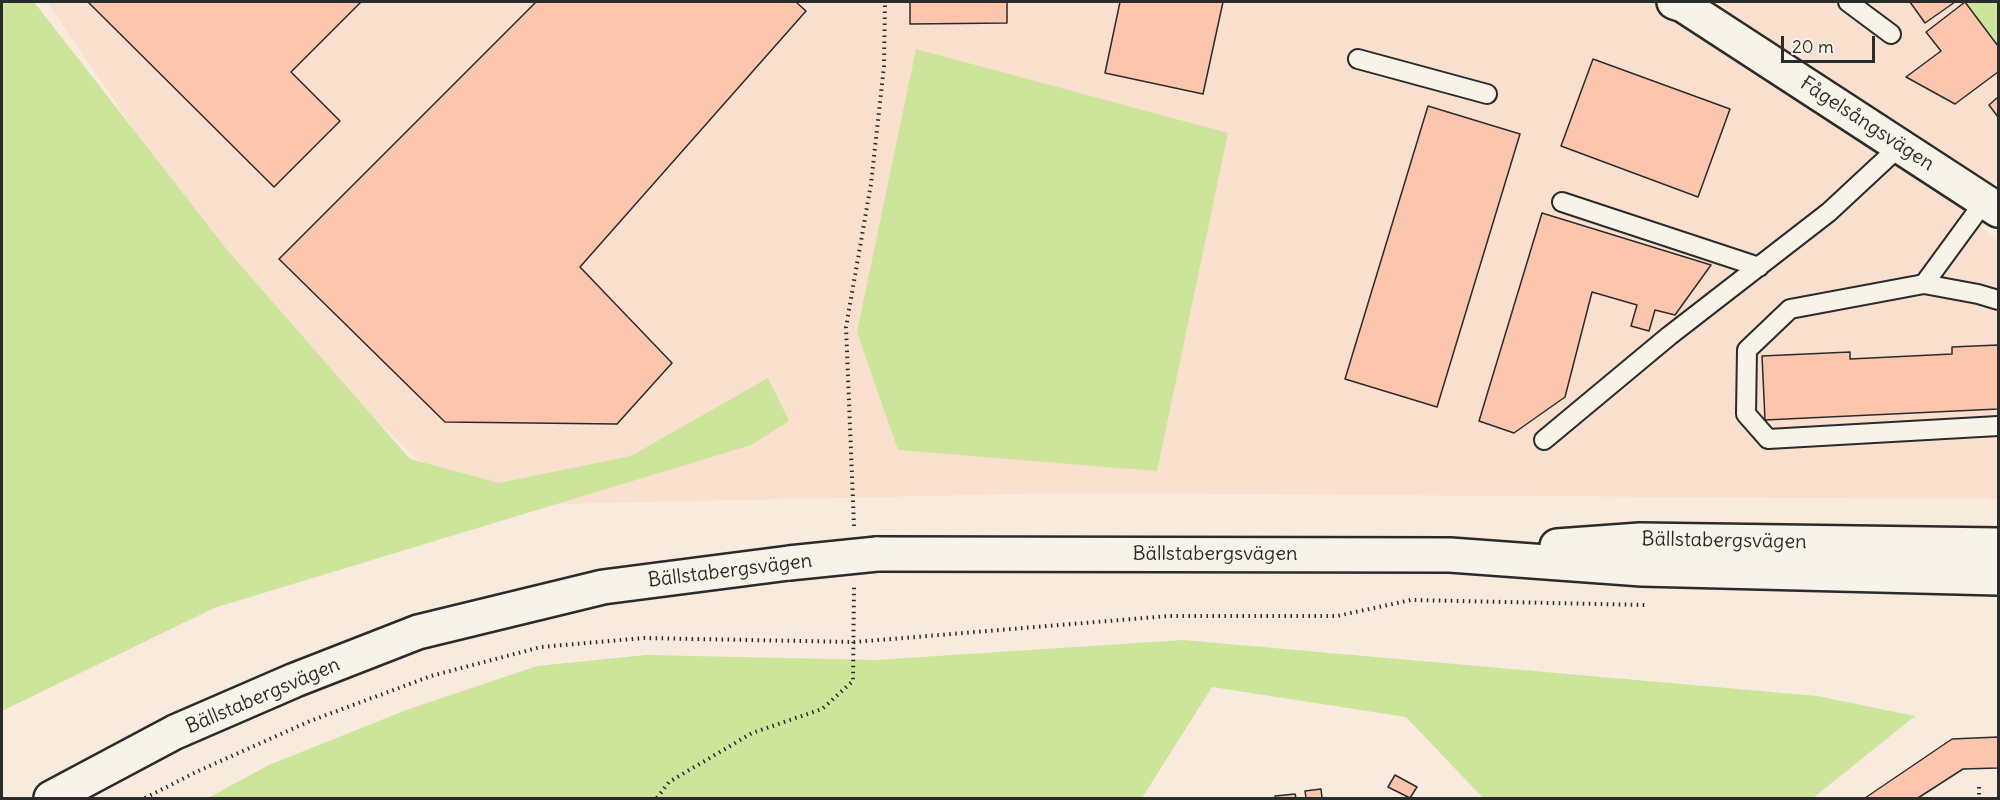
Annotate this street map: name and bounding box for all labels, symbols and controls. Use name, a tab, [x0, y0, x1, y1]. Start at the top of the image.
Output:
scale bar	[1784, 24, 1878, 62]
text: 20 m	[1792, 35, 1834, 58]
street label: Fågelsångsvägen	[1795, 72, 1939, 176]
street label: Bällstabergsvägen	[1641, 528, 1807, 554]
street label: Bällstabergsvägen	[1132, 542, 1298, 566]
street label: Bällstabergsvägen	[647, 549, 813, 593]
street label: Bällstabergsvägen	[182, 653, 344, 739]

